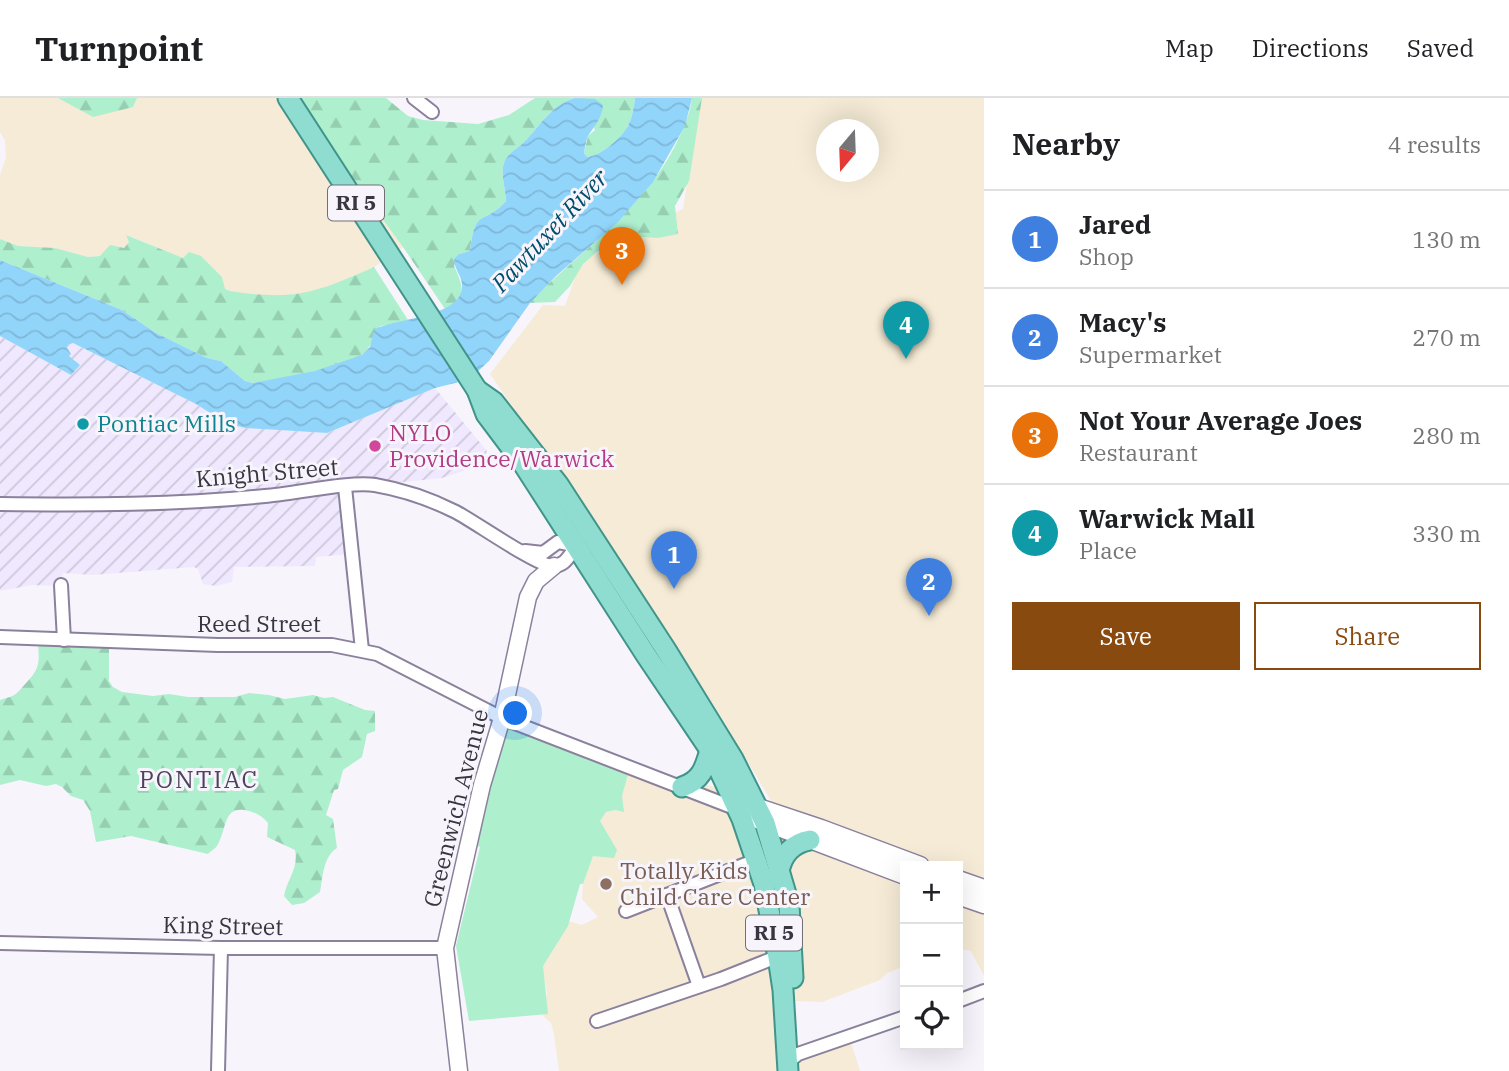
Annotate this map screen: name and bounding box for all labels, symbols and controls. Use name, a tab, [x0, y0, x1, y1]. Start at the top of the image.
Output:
text: Turnpoint	[35, 27, 203, 70]
text: Map	[1165, 32, 1214, 64]
text: Directions	[1252, 32, 1369, 64]
text: Saved	[1407, 32, 1474, 64]
north arrow	[816, 119, 879, 182]
text: Nearby	[1012, 124, 1120, 163]
text: 4 results	[1388, 129, 1481, 159]
water label: Pawtuxet River	[483, 161, 615, 299]
road number: RI 5	[328, 186, 384, 220]
text: Jared	[1079, 207, 1151, 241]
text: 1	[1028, 224, 1042, 254]
text: 130 m	[1412, 224, 1481, 254]
pin: 3	[599, 227, 645, 285]
text: Shop	[1079, 241, 1134, 271]
pin: 4	[883, 301, 929, 359]
text: Macy's	[1079, 305, 1167, 339]
text: 2	[1028, 322, 1042, 352]
text: 270 m	[1412, 322, 1481, 352]
text: Supermarket	[1079, 339, 1222, 369]
text: Not Your Average Joes	[1079, 403, 1362, 437]
place label: Pontiac Mills	[97, 408, 236, 438]
marker: Pontiac Mills	[75, 416, 91, 432]
place label: NYLO Providence/Warwick	[389, 417, 615, 473]
text: 3	[1028, 420, 1042, 450]
text: 280 m	[1412, 420, 1481, 450]
text: Restaurant	[1079, 437, 1198, 467]
marker: NYLO Providence/Warwick	[367, 438, 383, 454]
street label: Knight Street	[194, 451, 339, 493]
text: Warwick Mall	[1079, 501, 1255, 535]
text: 4	[1028, 518, 1042, 548]
text: 330 m	[1412, 518, 1481, 548]
pin: 1	[651, 531, 697, 589]
text: Place	[1079, 535, 1137, 565]
pin: 2	[906, 558, 952, 616]
button: Save	[1012, 602, 1240, 670]
button: Share	[1254, 602, 1481, 670]
street label: Reed Street	[197, 608, 321, 638]
your location	[498, 696, 532, 730]
street label: Greenwich Avenue	[416, 705, 494, 910]
district label: PONTIAC	[139, 763, 259, 795]
place label: Totally Kids Child Care Center	[620, 855, 810, 911]
map controls	[900, 861, 963, 1050]
button: +	[900, 861, 963, 924]
marker: Totally Kids Child Care Center	[598, 876, 614, 892]
street label: King Street	[162, 909, 284, 941]
road number: RI 5	[746, 916, 802, 950]
button: −	[900, 924, 963, 987]
button: locate	[900, 987, 963, 1050]

